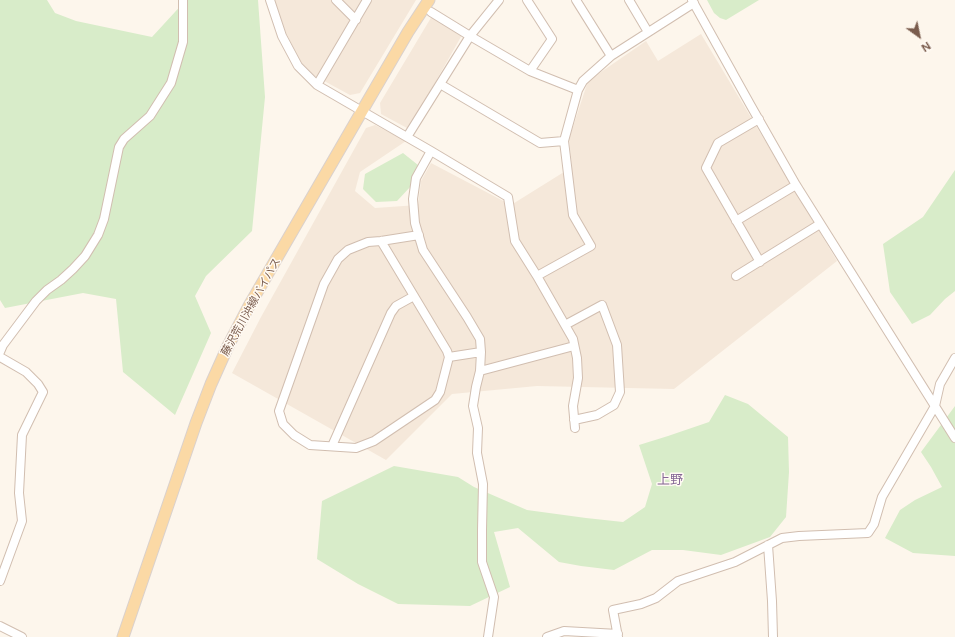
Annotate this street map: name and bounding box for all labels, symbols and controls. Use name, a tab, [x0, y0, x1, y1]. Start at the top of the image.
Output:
north arrow	[899, 16, 939, 56]
text: N	[919, 39, 933, 54]
street label: 藤沢荒川沖線バイパス	[219, 256, 283, 358]
district label: 上野	[657, 472, 683, 488]

